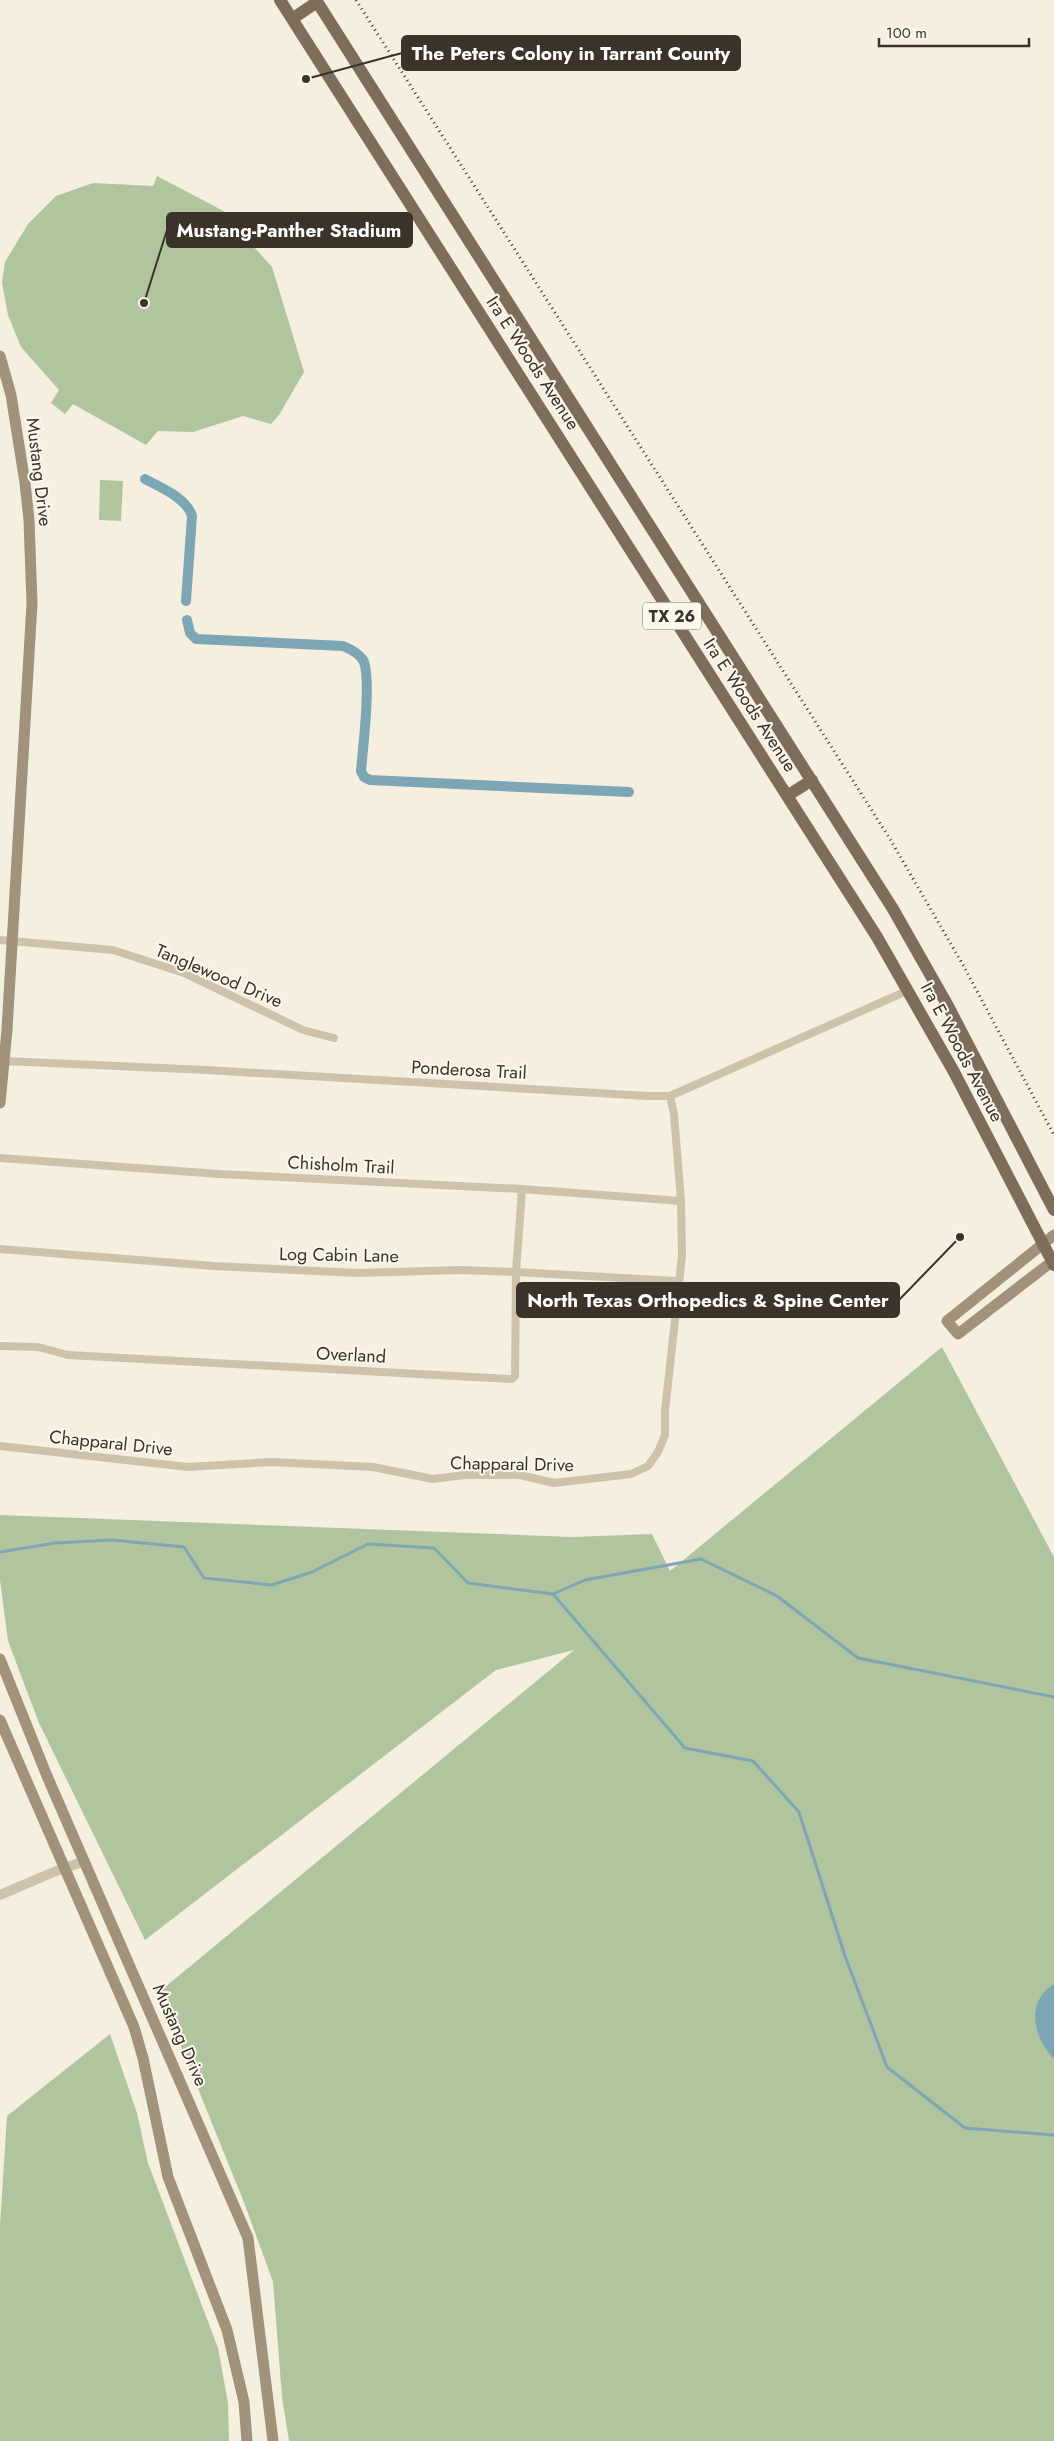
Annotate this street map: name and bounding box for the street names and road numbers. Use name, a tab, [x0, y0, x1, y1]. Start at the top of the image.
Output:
street label: Ira E Woods Avenue	[480, 291, 586, 435]
street label: Mustang Drive	[19, 416, 59, 528]
road number: TX 26	[643, 602, 701, 630]
street label: Ira E Woods Avenue	[697, 633, 803, 777]
street label: Tanglewood Drive	[152, 938, 286, 1014]
street label: Ira E Woods Avenue	[914, 977, 1010, 1127]
street label: Ponderosa Trail	[411, 1054, 527, 1086]
street label: Chisholm Trail	[287, 1149, 395, 1181]
street label: Log Cabin Lane	[279, 1241, 399, 1269]
street label: Overland	[315, 1340, 387, 1370]
street label: Chapparal Drive	[48, 1424, 174, 1462]
street label: Chapparal Drive	[450, 1450, 574, 1478]
street label: Mustang Drive	[146, 1980, 214, 2090]

